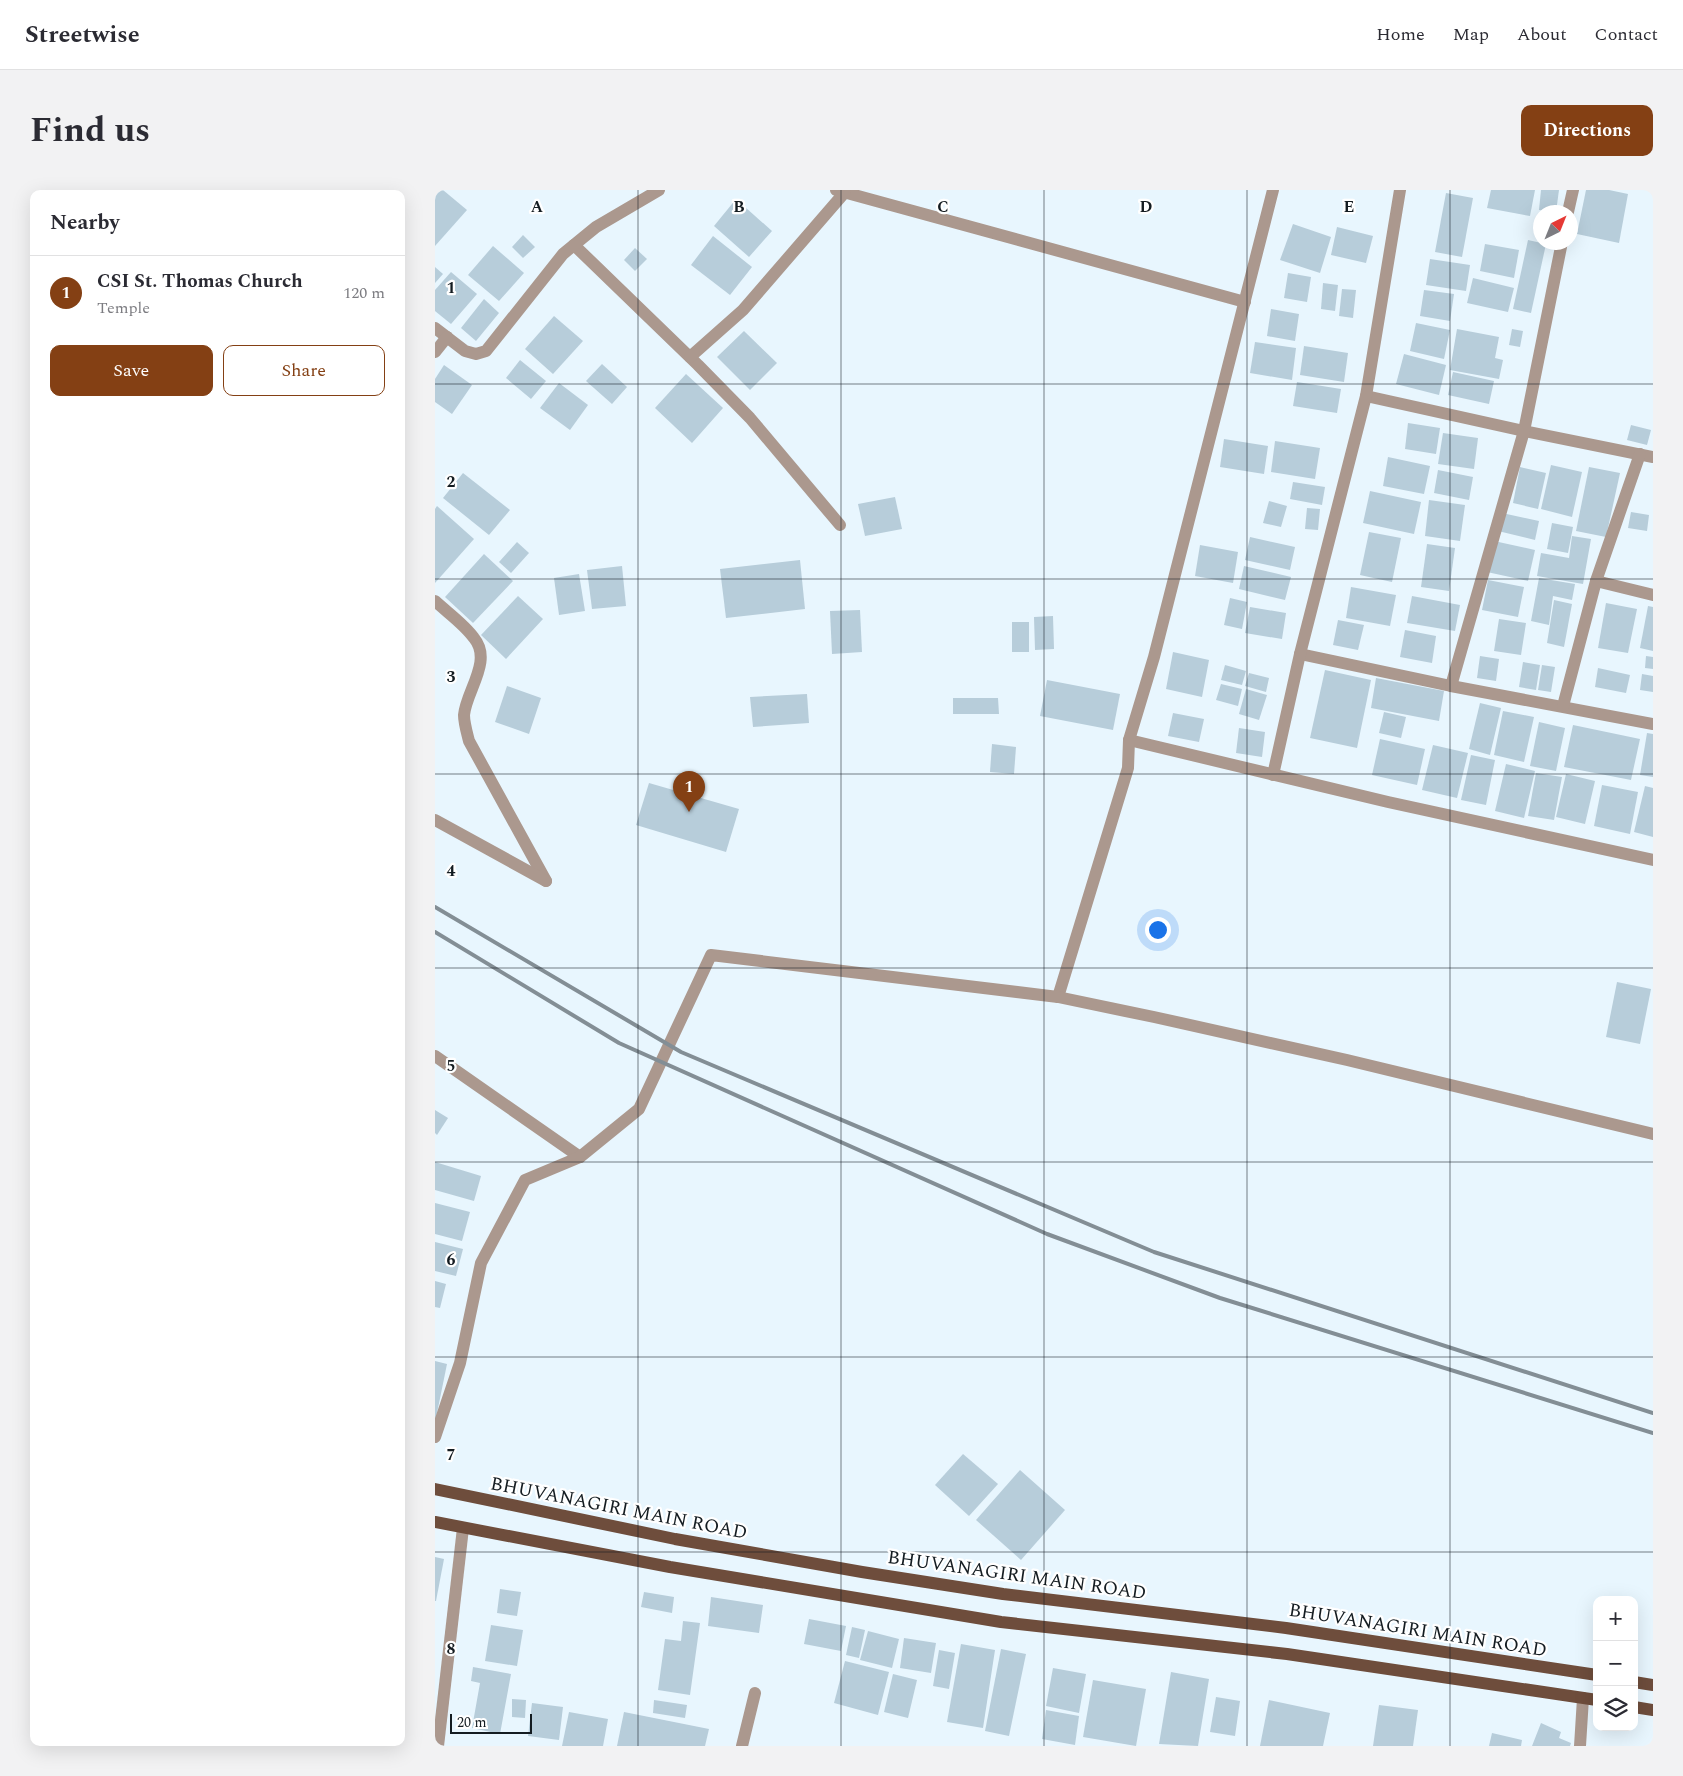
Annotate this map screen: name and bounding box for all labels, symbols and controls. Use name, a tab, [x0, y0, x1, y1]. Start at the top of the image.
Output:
text: Streetwise	[25, 17, 140, 53]
text: Home	[1376, 21, 1425, 48]
text: Map	[1453, 21, 1489, 48]
text: About	[1517, 21, 1567, 48]
text: Contact	[1595, 21, 1658, 48]
text: Find us	[30, 104, 150, 157]
button: Directions	[1521, 105, 1653, 156]
text: A	[531, 195, 544, 219]
text: B	[733, 195, 745, 219]
text: C	[937, 195, 949, 219]
text: D	[1140, 195, 1153, 219]
text: E	[1344, 195, 1354, 219]
north arrow	[1533, 205, 1578, 250]
text: Nearby	[50, 207, 120, 239]
text: CSI St. Thomas Church	[97, 267, 303, 296]
text: 1	[447, 276, 455, 300]
text: 1	[62, 281, 70, 305]
text: 120 m	[343, 281, 385, 305]
text: Temple	[97, 296, 150, 320]
button: Save	[50, 345, 213, 396]
button: Share	[223, 345, 385, 396]
text: 2	[447, 470, 456, 494]
text: 3	[447, 665, 456, 689]
pin: 1	[673, 771, 705, 812]
text: 4	[447, 859, 456, 883]
your location	[1145, 917, 1171, 943]
text: 5	[447, 1054, 455, 1078]
text: 6	[447, 1248, 456, 1272]
text: 7	[447, 1443, 456, 1467]
street label: BHUVANAGIRI MAIN ROAD	[488, 1469, 750, 1548]
street label: BHUVANAGIRI MAIN ROAD	[885, 1543, 1148, 1608]
street label: BHUVANAGIRI MAIN ROAD	[1287, 1596, 1549, 1665]
map controls	[1593, 1596, 1638, 1731]
button: +	[1593, 1596, 1638, 1641]
text: 8	[447, 1637, 456, 1661]
button: −	[1593, 1641, 1638, 1686]
button: layers	[1593, 1686, 1638, 1731]
scale bar	[450, 1711, 533, 1734]
text: 20 m	[457, 1712, 487, 1733]

